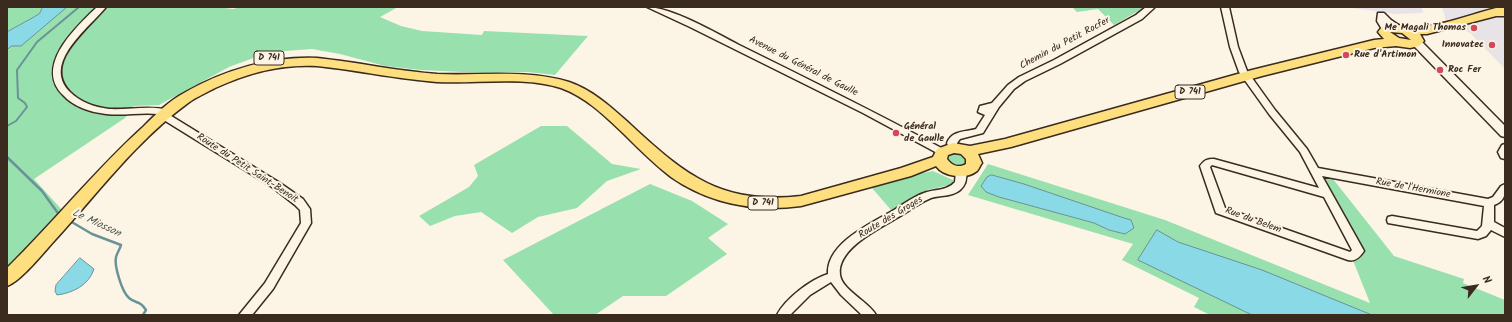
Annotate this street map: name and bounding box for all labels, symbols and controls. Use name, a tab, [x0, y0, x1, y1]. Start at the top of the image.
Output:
street label: Chemin du Petit Rocfer	[1018, 15, 1112, 73]
place label: Me Magali Thomas	[1384, 22, 1466, 34]
marker: Me Magali Thomas	[1469, 23, 1479, 33]
street label: Avenue du Général de Gaulle	[747, 34, 859, 100]
place label: Innovatec	[1442, 39, 1484, 51]
marker: Innovatec	[1487, 40, 1497, 50]
place label: Rue d'Artimon	[1354, 49, 1417, 61]
marker: Rue d'Artimon	[1341, 50, 1351, 60]
road number: D 741	[254, 51, 284, 65]
place label: Roc Fer	[1448, 64, 1481, 76]
marker: Roc Fer	[1435, 65, 1445, 75]
road number: D 741	[1175, 85, 1205, 99]
place label: Général de Gaulle	[904, 121, 944, 144]
marker: Général de Gaulle	[891, 128, 901, 138]
street label: Route du Petit Saint-Benoit	[194, 132, 300, 206]
street label: Rue de l'Hermione	[1375, 177, 1451, 201]
street label: Route des Groges	[857, 194, 925, 242]
road number: D 741	[748, 196, 778, 210]
street label: Rue du Belem	[1223, 205, 1283, 237]
water label: Le Miosson	[70, 207, 122, 241]
north arrow	[1456, 266, 1496, 306]
text: N	[1477, 272, 1496, 287]

